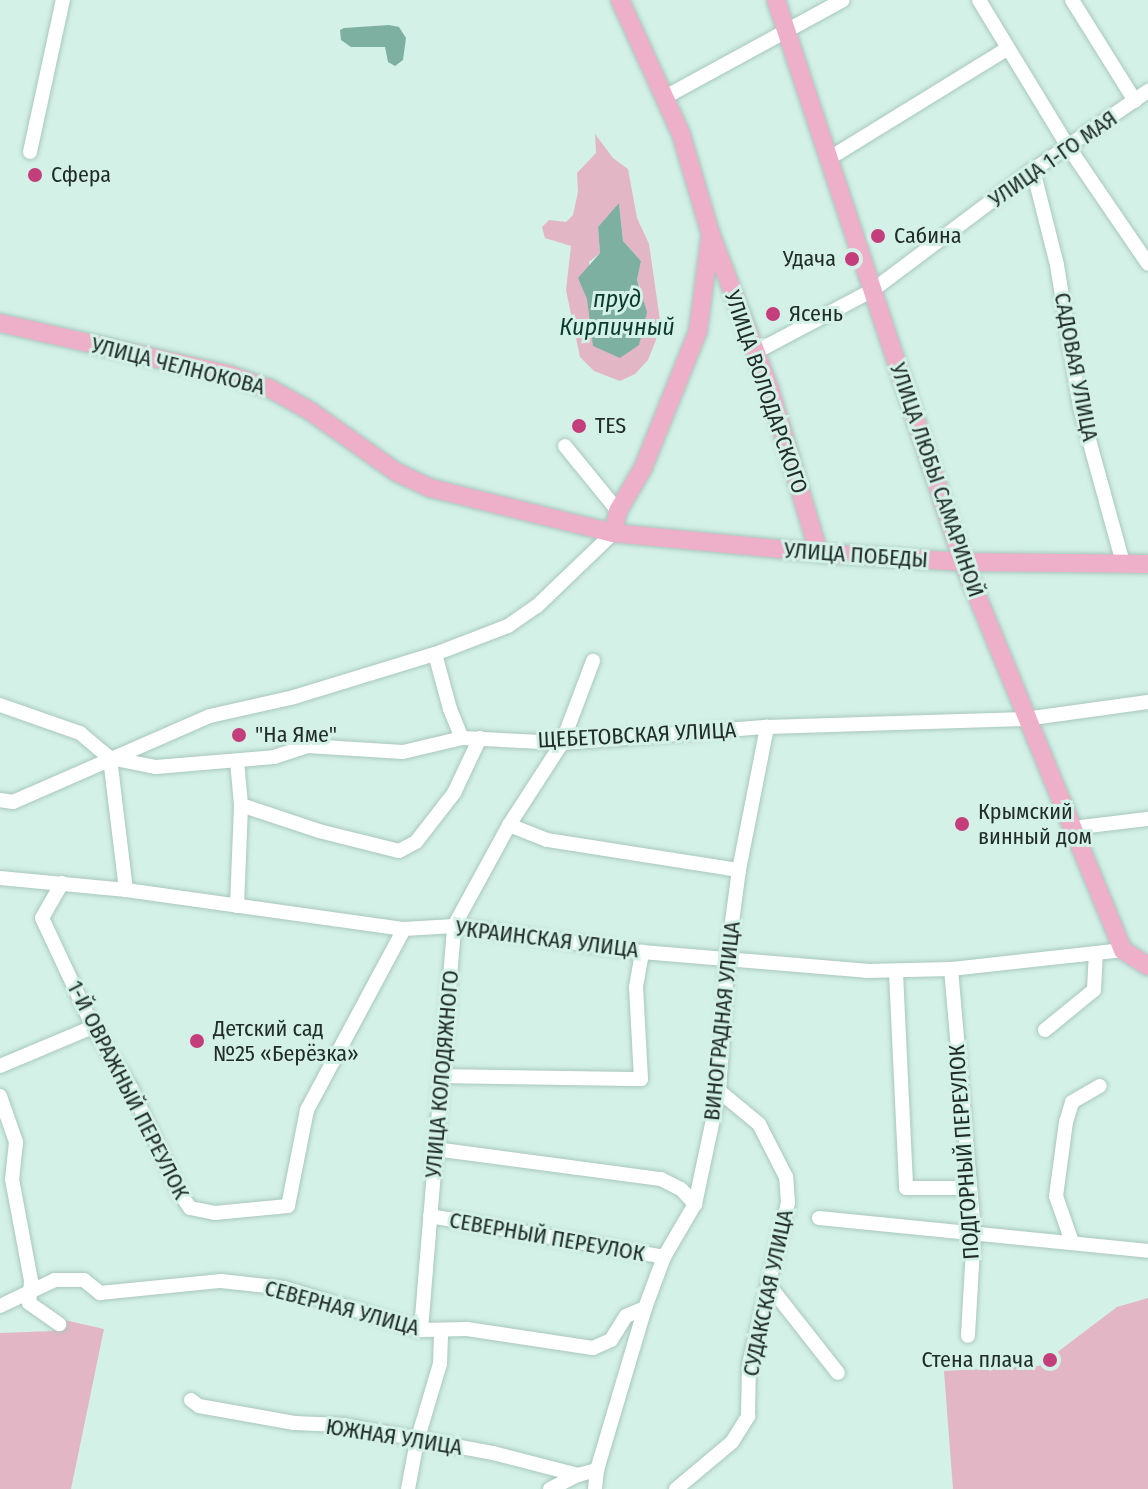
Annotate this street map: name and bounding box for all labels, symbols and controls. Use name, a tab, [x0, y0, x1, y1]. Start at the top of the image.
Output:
street label: УЛИЦА 1-ГО МАЯ	[984, 105, 1122, 213]
place label: Сфера	[51, 162, 111, 188]
marker: Сфера	[26, 166, 44, 184]
place label: Сабина	[894, 223, 961, 249]
marker: Сабина	[869, 227, 887, 245]
place label: Удача	[783, 246, 836, 272]
marker: Удача	[843, 250, 861, 268]
water label: пруд Кирпичный	[559, 286, 675, 342]
street label: УЛИЦА ВОЛОДАРСКОГО	[719, 287, 813, 497]
street label: САДОВАЯ УЛИЦА	[1049, 290, 1103, 444]
place label: Ясень	[789, 301, 843, 327]
marker: Ясень	[764, 305, 782, 323]
street label: УЛИЦА ЧЕЛНОКОВА	[89, 332, 267, 400]
street label: УЛИЦА ЛЮБЫ САМАРИНОЙ	[885, 360, 989, 600]
place label: TES	[595, 413, 626, 439]
marker: TES	[570, 417, 588, 435]
street label: УЛИЦА ПОБЕДЫ	[783, 537, 929, 573]
street label: ЩЕБЕТОВСКАЯ УЛИЦА	[537, 717, 737, 753]
place label: "На Яме"	[255, 722, 337, 748]
marker: "На Яме"	[230, 726, 248, 744]
place label: Крымский винный дом	[978, 798, 1092, 850]
marker: Крымский винный дом	[953, 815, 971, 833]
street label: УКРАИНСКАЯ УЛИЦА	[454, 915, 640, 963]
street label: ВИНОГРАДНАЯ УЛИЦА	[698, 920, 746, 1122]
street label: УЛИЦА КОЛОДЯЖНОГО	[420, 969, 464, 1179]
street label: 1-Й ОВРАЖНЫЙ ПЕРЕУЛОК	[61, 976, 195, 1204]
place label: Детский сад №25 «Берёзка»	[213, 1015, 359, 1066]
marker: Детский сад №25 «Берёзка»	[188, 1032, 206, 1050]
street label: ПОДГОРНЫЙ ПЕРЕУЛОК	[943, 1044, 985, 1260]
street label: СЕВЕРНЫЙ ПЕРЕУЛОК	[447, 1207, 647, 1267]
street label: СУДАКСКАЯ УЛИЦА	[737, 1207, 799, 1379]
street label: СЕВЕРНАЯ УЛИЦА	[262, 1275, 422, 1341]
place label: Стена плача	[922, 1347, 1034, 1373]
marker: Стена плача	[1041, 1351, 1059, 1369]
street label: ЮЖНАЯ УЛИЦА	[324, 1413, 464, 1461]

